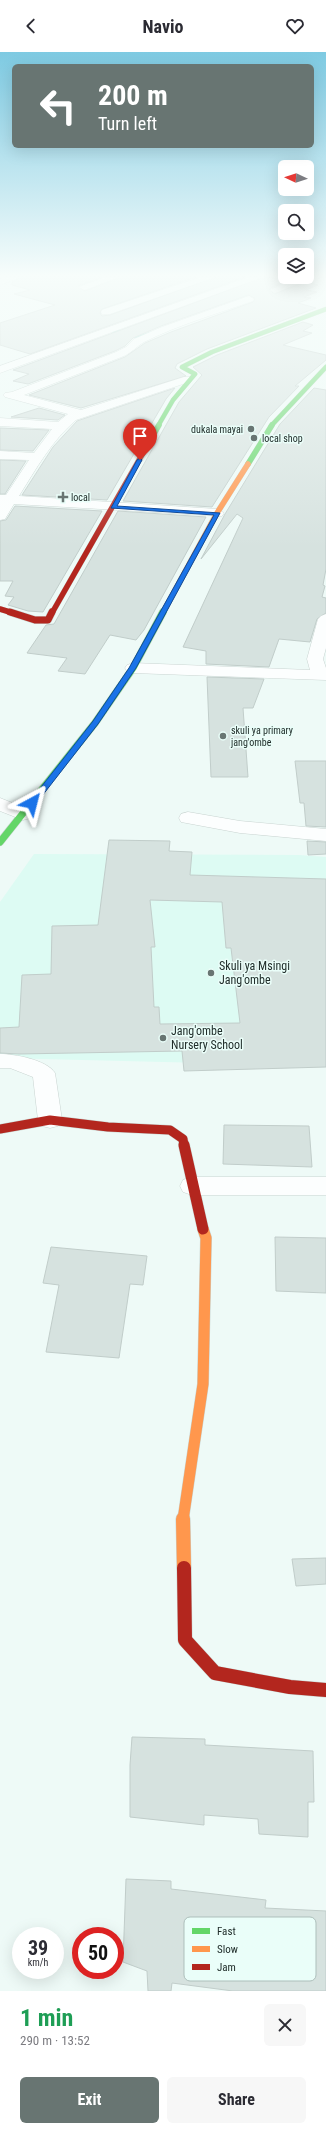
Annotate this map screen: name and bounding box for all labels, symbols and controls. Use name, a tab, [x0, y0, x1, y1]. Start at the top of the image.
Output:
icon: back	[20, 15, 42, 37]
icon: heart	[284, 15, 306, 37]
text: Navio	[143, 16, 183, 37]
text: 200 m	[98, 79, 168, 112]
icon: left	[32, 80, 84, 132]
text: Turn left	[98, 113, 157, 134]
north arrow	[278, 160, 314, 196]
map controls	[278, 160, 314, 284]
button: search	[278, 204, 314, 240]
button: layers	[278, 248, 314, 284]
pin	[123, 419, 157, 460]
place label: dukala mayai	[191, 424, 243, 435]
marker: dukala mayai	[246, 424, 256, 434]
icon: arrive	[129, 425, 151, 447]
marker: local shop	[249, 433, 259, 443]
place label: local shop	[262, 433, 303, 444]
marker: local	[58, 492, 68, 502]
place label: local	[71, 492, 90, 503]
place label: skuli ya primary jang'ombe	[230, 725, 293, 748]
marker: skuli ya primary jang'ombe	[218, 731, 228, 741]
position arrow	[11, 782, 53, 824]
place label: Skuli ya Msingi Jang'ombe	[219, 959, 290, 987]
marker: Skuli ya Msingi Jang'ombe	[206, 968, 216, 978]
place label: Jang'ombe Nursery School	[171, 1024, 243, 1052]
marker: Jang'ombe Nursery School	[158, 1033, 168, 1043]
legend	[184, 1917, 316, 1981]
text: Fast	[217, 1925, 236, 1938]
speed limit sign: 50	[72, 1927, 124, 1979]
text: 39	[28, 1936, 48, 1960]
text: Slow	[217, 1943, 238, 1956]
text: km/h	[28, 1957, 48, 1968]
text: Jam	[217, 1961, 236, 1974]
text: 1 min	[20, 2004, 73, 2032]
button: close	[264, 2004, 306, 2046]
text: 290 m · 13:52	[20, 2033, 90, 2048]
button: Exit	[20, 2077, 159, 2123]
button: Share	[167, 2077, 306, 2123]

